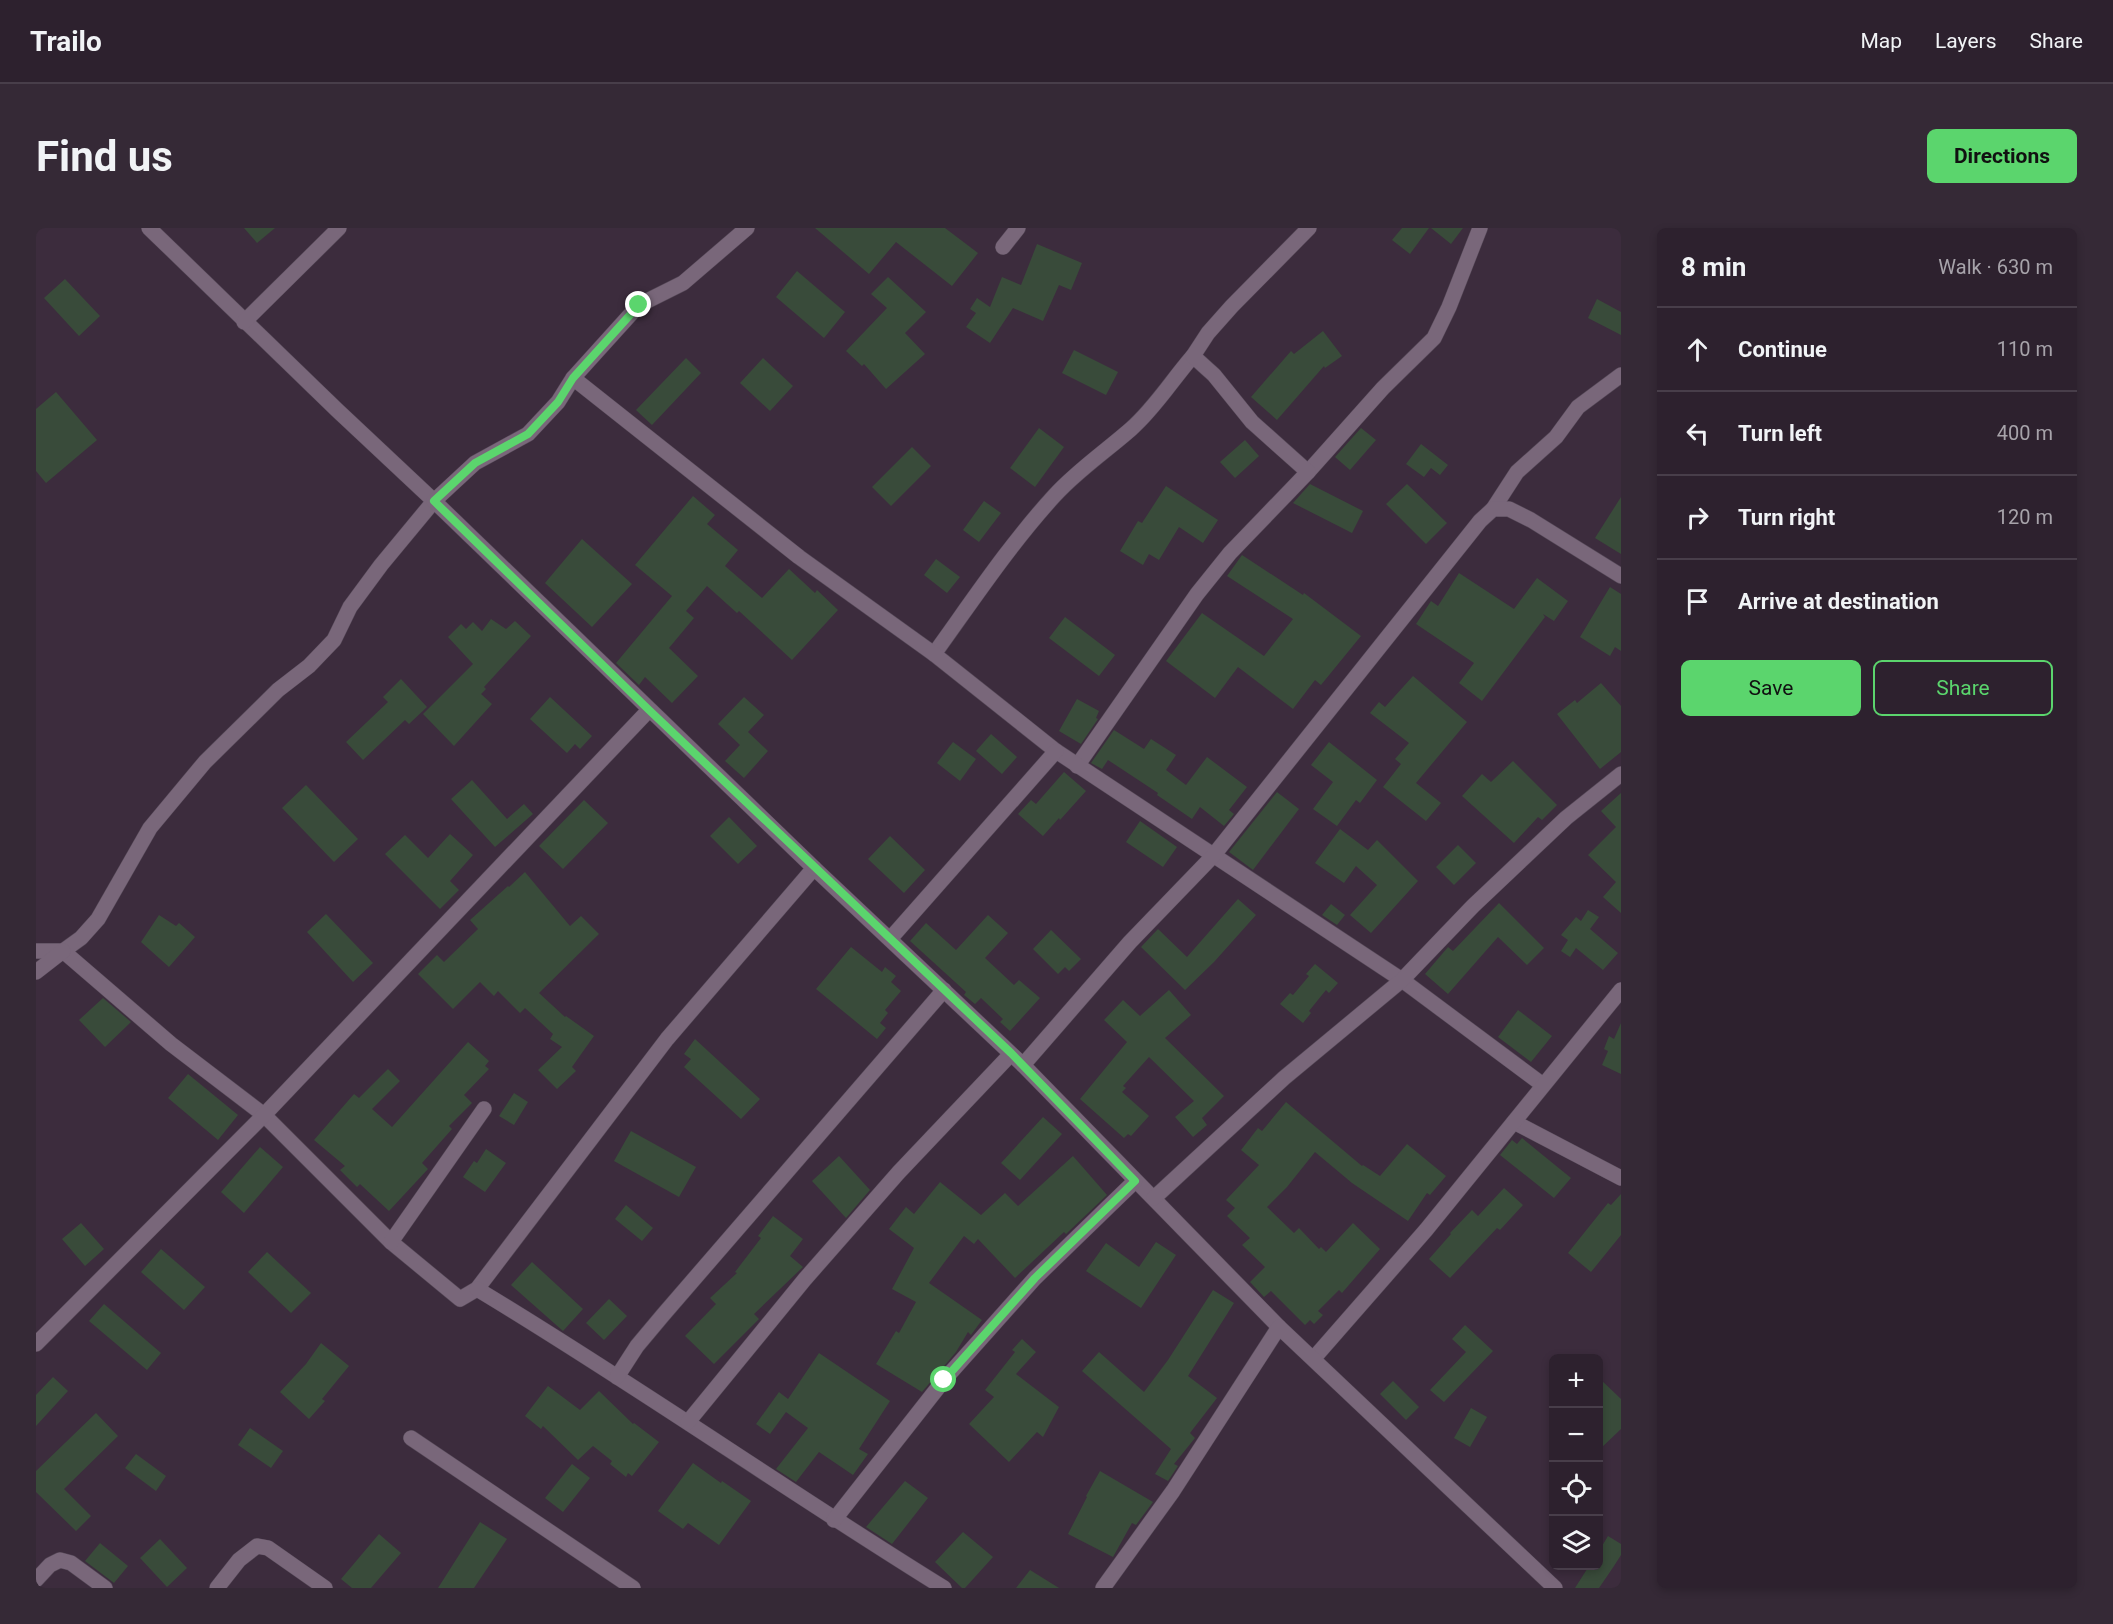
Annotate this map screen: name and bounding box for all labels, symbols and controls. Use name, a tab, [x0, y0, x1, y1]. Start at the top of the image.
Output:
text: Trailo	[30, 25, 102, 58]
text: Map	[1860, 29, 1902, 53]
text: Layers	[1935, 29, 1996, 53]
text: Share	[2029, 29, 2083, 53]
button: Directions	[1927, 129, 2077, 183]
text: Find us	[36, 132, 173, 181]
text: 8 min	[1681, 252, 1746, 282]
text: Walk · 630 m	[1938, 255, 2053, 279]
route end	[625, 291, 651, 317]
icon: ahead	[1681, 333, 1714, 366]
text: Continue	[1738, 337, 1827, 362]
text: 110 m	[1997, 337, 2053, 361]
icon: left	[1681, 417, 1714, 450]
text: Turn left	[1738, 421, 1822, 446]
text: 400 m	[1997, 421, 2053, 445]
icon: right	[1681, 501, 1714, 534]
text: Turn right	[1738, 505, 1835, 530]
text: 120 m	[1997, 505, 2053, 529]
icon: arrive	[1681, 585, 1714, 618]
text: Arrive at destination	[1738, 589, 1939, 614]
button: Save	[1681, 660, 1861, 716]
button: Share	[1873, 660, 2053, 716]
map controls	[1549, 1354, 1603, 1570]
button: +	[1549, 1354, 1603, 1408]
route start	[930, 1366, 956, 1392]
button: −	[1549, 1408, 1603, 1462]
button: locate	[1549, 1462, 1603, 1516]
button: layers	[1549, 1516, 1603, 1570]

